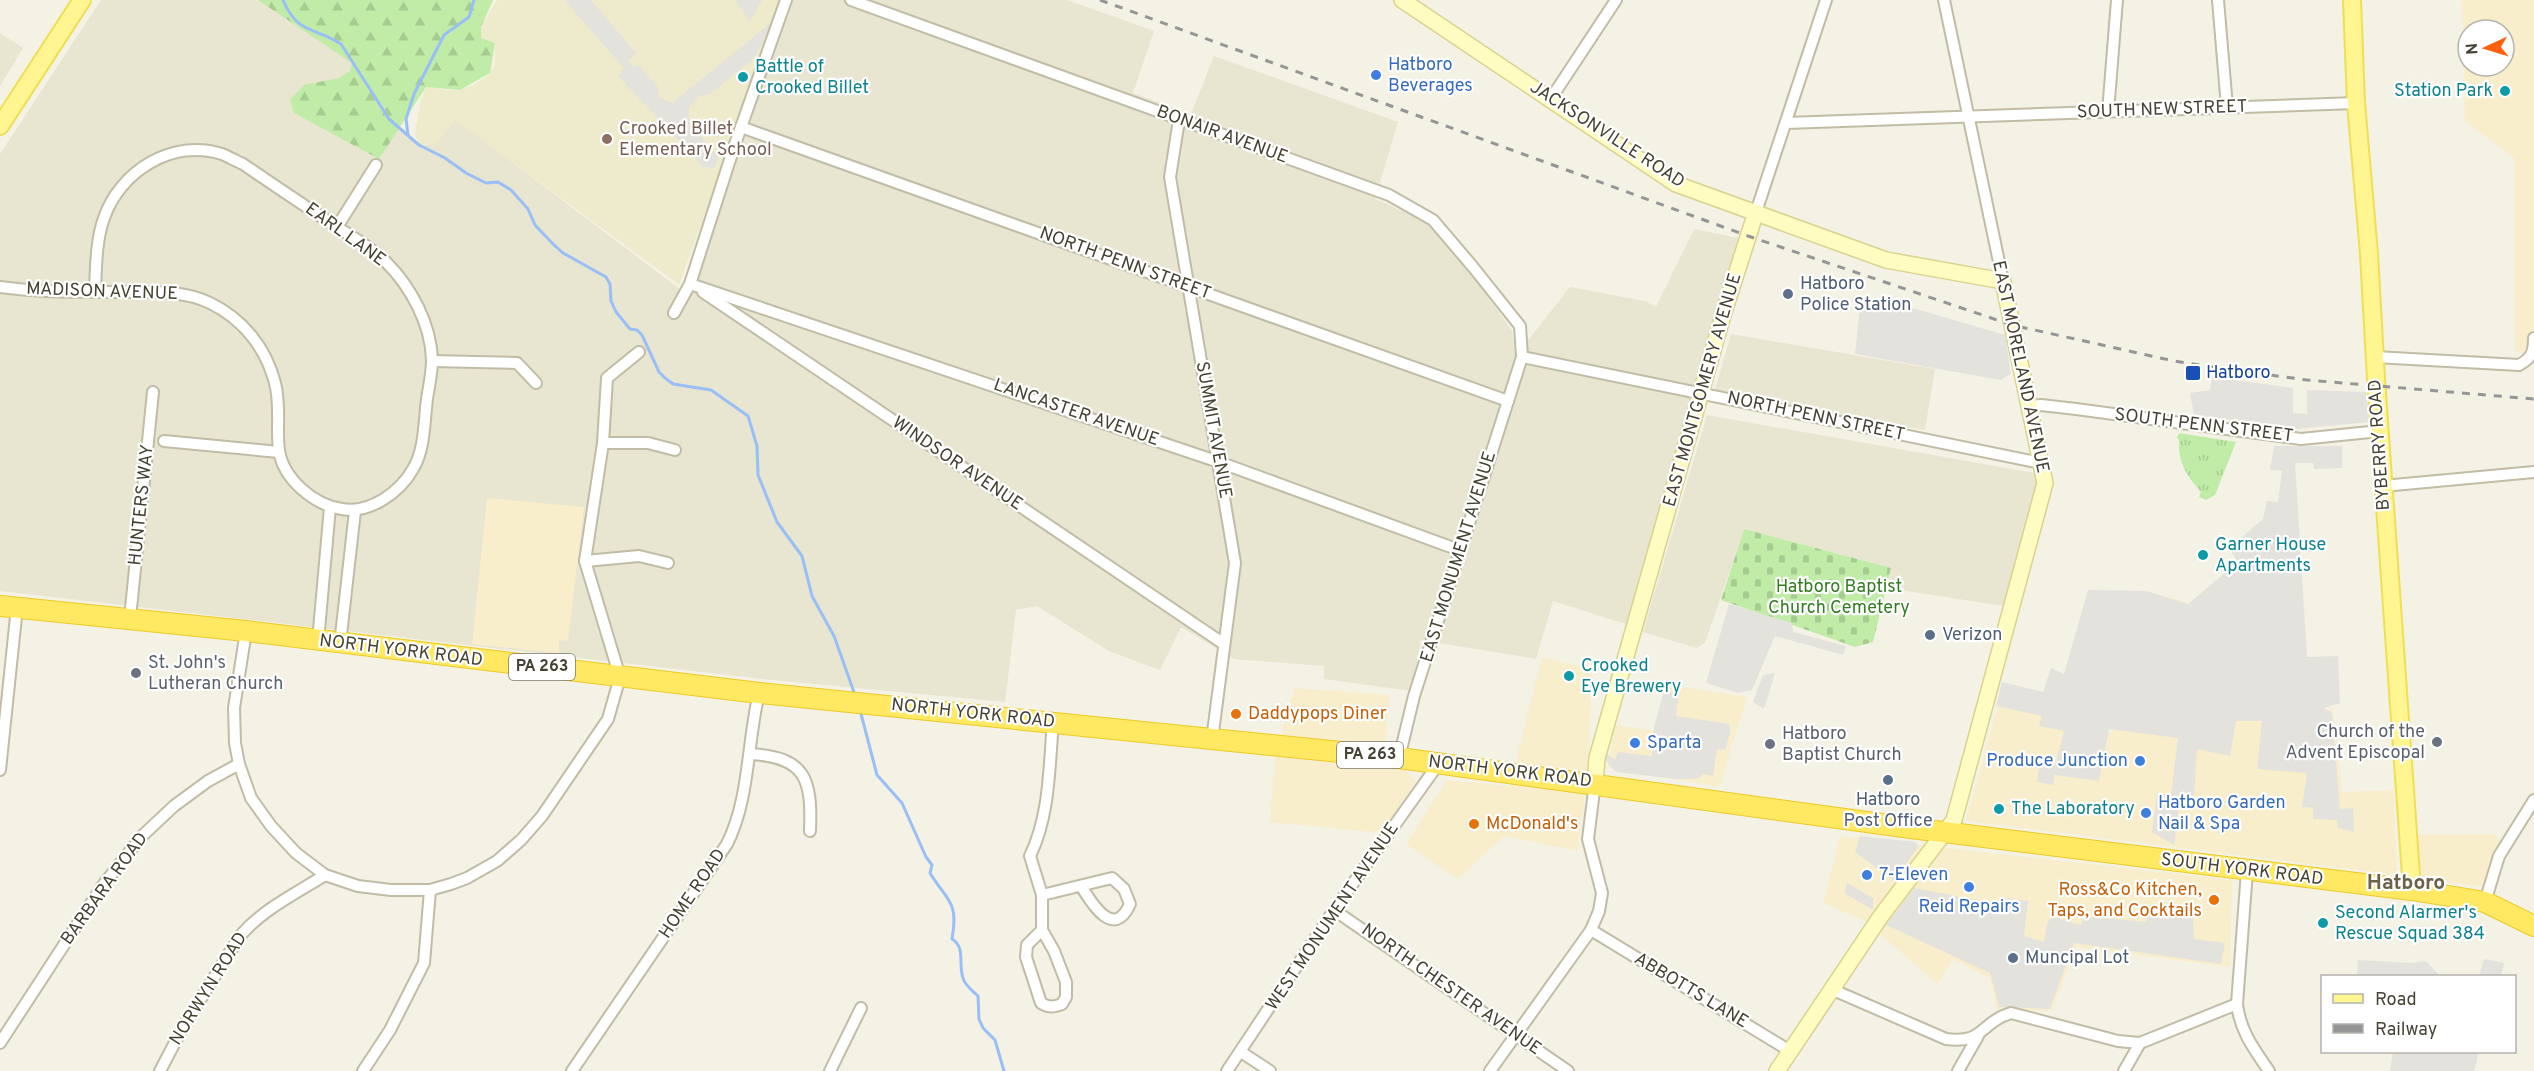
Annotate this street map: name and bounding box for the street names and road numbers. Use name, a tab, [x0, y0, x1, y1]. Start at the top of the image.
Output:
street label: JACKSONVILLE ROAD	[1525, 76, 1689, 194]
street label: SOUTH NEW STREET	[2076, 96, 2248, 124]
street label: BONAIR AVENUE	[1153, 101, 1291, 169]
street label: EARL LANE	[300, 198, 390, 272]
street label: NORTH PENN STREET	[1036, 222, 1214, 306]
street label: EAST MORELAND AVENUE	[1986, 259, 2054, 475]
street label: EAST MONTGOMERY AVENUE	[1659, 270, 1747, 510]
street label: MADISON AVENUE	[26, 278, 178, 306]
street label: SUMMIT AVENUE	[1190, 360, 1236, 500]
street label: LANCASTER AVENUE	[990, 374, 1162, 452]
street label: BYBERRY ROAD	[2364, 379, 2396, 511]
street label: NORTH PENN STREET	[1725, 387, 1907, 447]
street label: SOUTH PENN STREET	[2113, 404, 2295, 448]
street label: WINDSOR AVENUE	[887, 412, 1027, 516]
street label: HUNTERS WAY	[124, 443, 160, 567]
street label: EAST MONUMENT AVENUE	[1416, 449, 1502, 665]
street label: NORTH YORK ROAD	[318, 630, 484, 672]
road number: PA 263	[509, 654, 575, 680]
street label: NORTH YORK ROAD	[890, 694, 1056, 734]
road number: PA 263	[1337, 742, 1403, 768]
street label: NORTH YORK ROAD	[1427, 751, 1593, 793]
street label: WEST MONUMENT AVENUE	[1261, 818, 1405, 1016]
street label: BARBARA ROAD	[56, 828, 154, 950]
street label: HOME ROAD	[655, 845, 731, 943]
street label: SOUTH YORK ROAD	[2159, 849, 2325, 891]
street label: NORTH CHESTER AVENUE	[1356, 919, 1546, 1061]
street label: NORWYN ROAD	[165, 928, 253, 1050]
street label: ABBOTTS LANE	[1630, 948, 1752, 1034]

